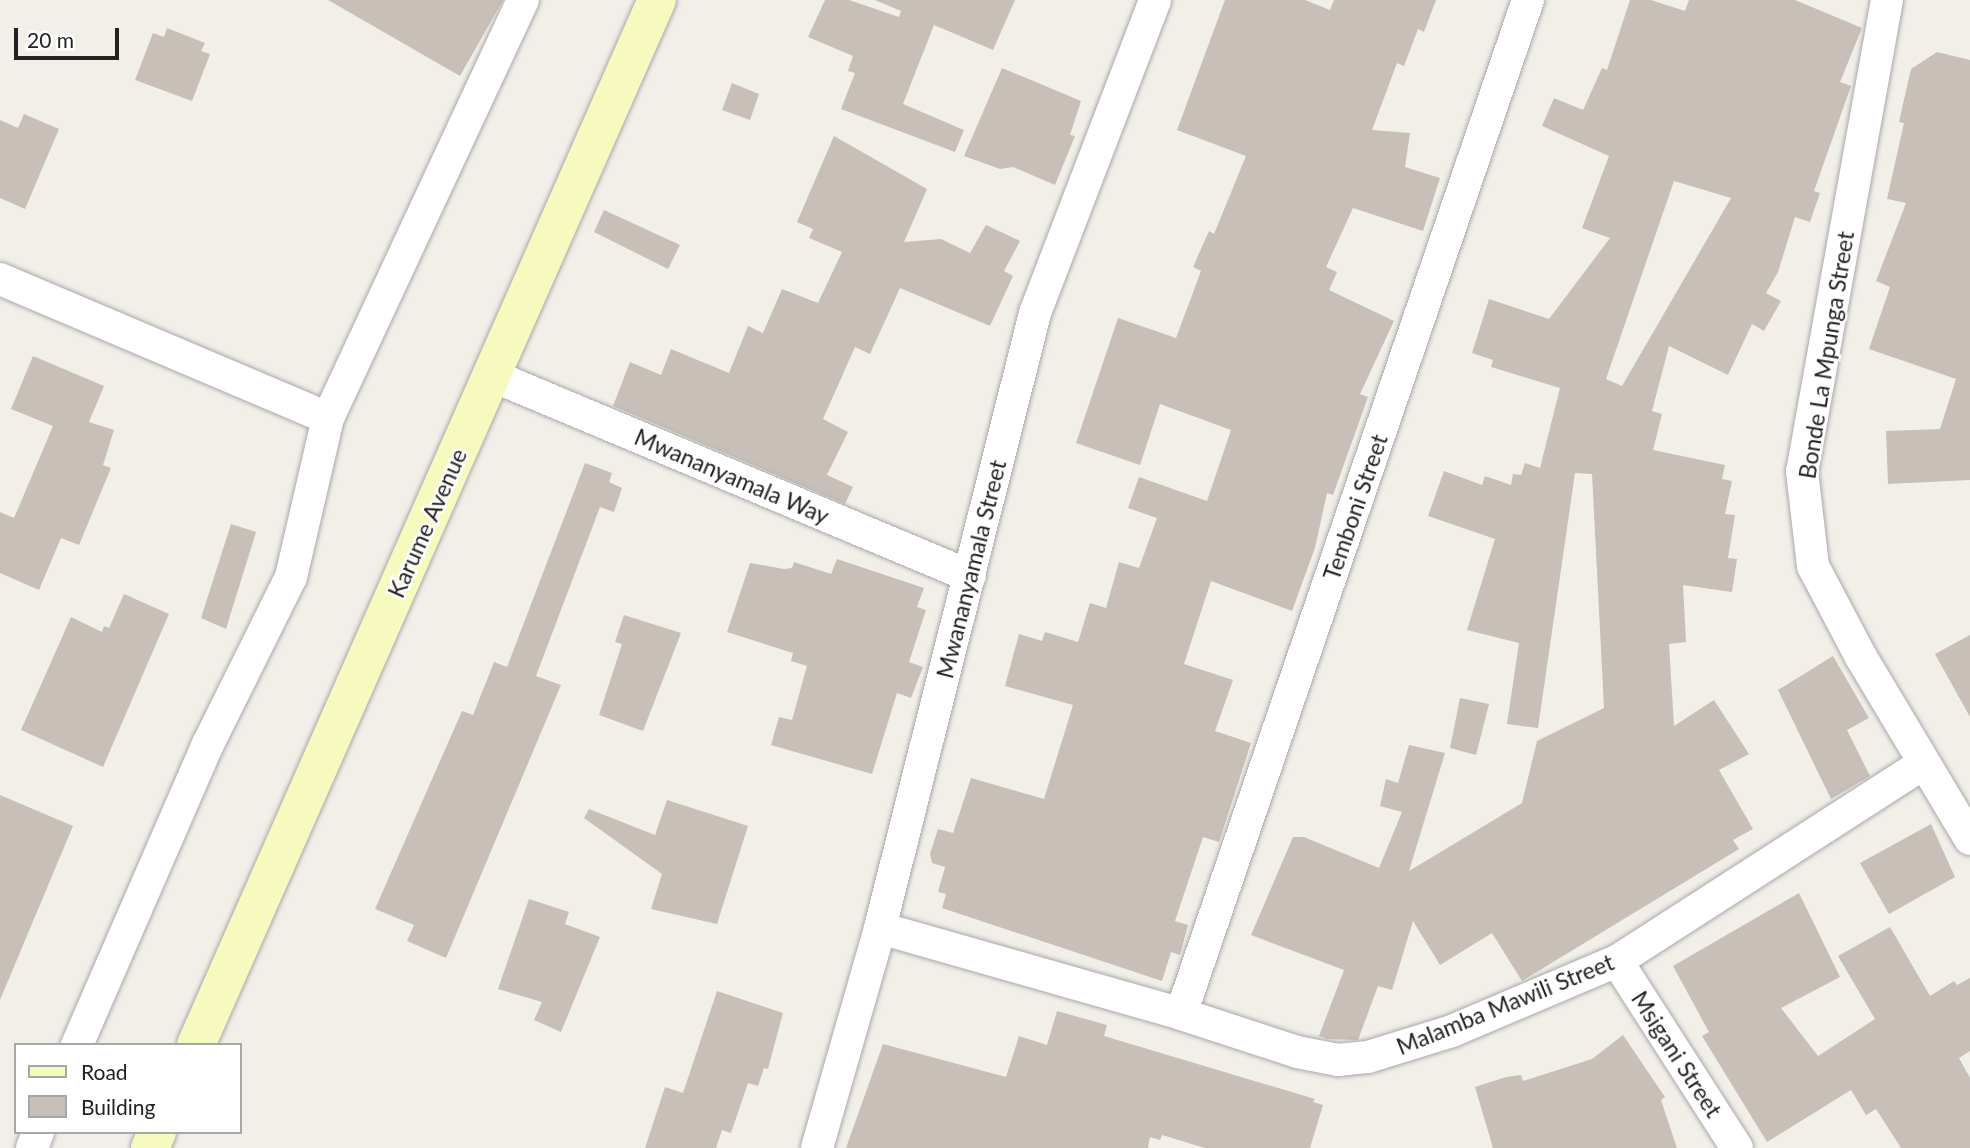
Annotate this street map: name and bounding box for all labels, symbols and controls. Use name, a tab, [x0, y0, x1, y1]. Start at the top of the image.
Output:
scale bar	[18, 14, 122, 58]
text: 20 m	[27, 27, 74, 52]
street label: Bonde La Mpunga Street	[1793, 229, 1859, 481]
street label: Mwananyamala Way	[630, 422, 834, 530]
street label: Temboni Street	[1317, 430, 1393, 584]
street label: Karume Avenue	[382, 444, 472, 602]
street label: Mwananyamala Street	[931, 457, 1011, 681]
street label: Malamba Mawili Street	[1392, 948, 1618, 1060]
street label: Msigani Street	[1626, 986, 1728, 1122]
legend	[14, 1043, 242, 1134]
text: Road	[81, 1059, 128, 1084]
text: Building	[81, 1094, 156, 1119]

